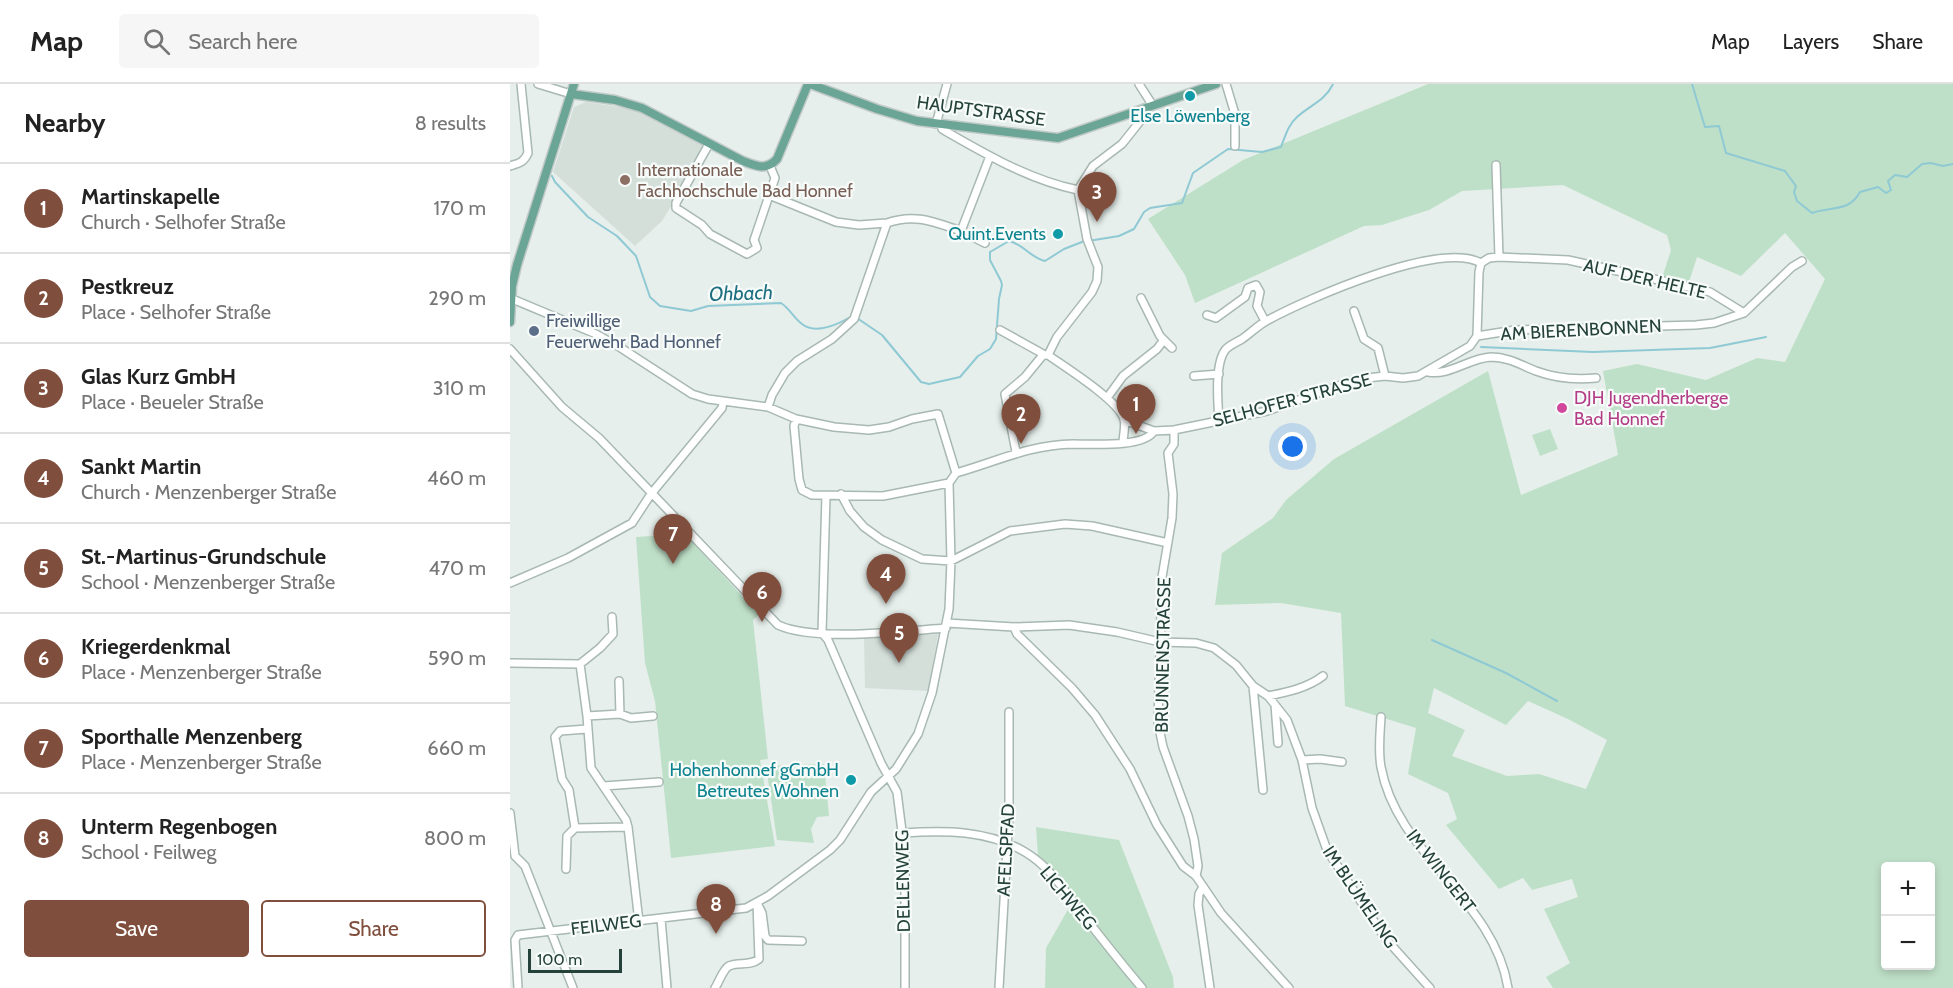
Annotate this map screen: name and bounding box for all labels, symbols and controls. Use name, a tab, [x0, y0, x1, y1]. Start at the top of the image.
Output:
search box	[119, 14, 539, 68]
text: Map	[30, 24, 83, 58]
icon: search	[140, 25, 173, 58]
text: Search here	[188, 28, 297, 55]
text: Map	[1711, 29, 1750, 54]
text: Layers	[1783, 29, 1839, 54]
text: Share	[1872, 29, 1923, 54]
marker: Else Löwenberg	[1183, 89, 1197, 103]
street label: HAUPTSTRASSE	[915, 91, 1047, 131]
place label: Else Löwenberg	[1130, 105, 1251, 127]
text: Nearby	[24, 107, 105, 139]
text: 8 results	[415, 111, 486, 135]
place label: Internationale Fachhochschule Bad Honnef	[637, 159, 853, 202]
pin: 3	[1078, 172, 1116, 222]
marker: Internationale Fachhochschule Bad Honnef	[618, 173, 632, 187]
text: Martinskapelle	[81, 183, 220, 210]
text: 1	[40, 196, 47, 220]
text: 170 m	[434, 196, 486, 220]
text: Church · Selhofer Straße	[81, 210, 286, 234]
place label: Quint.Events	[948, 223, 1046, 245]
marker: Quint.Events	[1051, 227, 1065, 241]
street label: AUF DER HELTE	[1581, 254, 1709, 304]
text: Pestkreuz	[81, 273, 174, 300]
water label: Ohbach	[709, 280, 773, 306]
text: 2	[38, 286, 49, 310]
text: 290 m	[428, 286, 486, 310]
text: Place · Selhofer Straße	[81, 300, 271, 324]
place label: Freiwillige Feuerwehr Bad Honnef	[546, 310, 721, 353]
street label: AM BIERENBONNEN	[1500, 315, 1662, 345]
marker: Freiwillige Feuerwehr Bad Honnef	[527, 324, 541, 338]
text: Glas Kurz GmbH	[81, 363, 236, 390]
street label: SELHOFER STRASSE	[1210, 368, 1374, 432]
text: 3	[38, 376, 49, 400]
text: 310 m	[433, 376, 486, 400]
pin: 1	[1116, 384, 1156, 434]
place label: DJH Jugendherberge Bad Honnef	[1574, 387, 1728, 430]
text: Place · Beueler Straße	[81, 390, 264, 414]
pin: 2	[1002, 394, 1040, 444]
marker: DJH Jugendherberge Bad Honnef	[1555, 401, 1569, 415]
your location	[1278, 432, 1307, 461]
text: Sankt Martin	[81, 453, 201, 480]
text: 4	[37, 466, 50, 490]
text: 460 m	[427, 466, 486, 490]
text: Church · Menzenberger Straße	[81, 480, 337, 504]
pin: 7	[654, 514, 692, 564]
text: St.-Martinus-Grundschule	[81, 543, 326, 570]
pin: 4	[866, 554, 905, 604]
text: 5	[38, 556, 49, 580]
text: 470 m	[429, 556, 486, 580]
text: School · Menzenberger Straße	[81, 570, 335, 594]
pin: 6	[742, 572, 782, 622]
street label: BRUNNENSTRASSE	[1151, 577, 1175, 733]
pin: 5	[880, 614, 918, 663]
text: Kriegerdenkmal	[81, 633, 231, 660]
text: 6	[38, 646, 49, 670]
text: 590 m	[428, 646, 486, 670]
text: Place · Menzenberger Straße	[81, 660, 322, 684]
text: Sporthalle Menzenberg	[81, 723, 302, 750]
text: 7	[38, 736, 49, 760]
text: 660 m	[427, 736, 486, 760]
text: Place · Menzenberger Straße	[81, 750, 322, 774]
place label: Hohenhonnef gGmbH Betreutes Wohnen	[670, 759, 839, 802]
marker: Hohenhonnef gGmbH Betreutes Wohnen	[844, 773, 858, 787]
street label: AFELSPFAD	[993, 803, 1019, 897]
text: Unterm Regenbogen	[81, 813, 277, 840]
street label: IM WINGERT	[1402, 825, 1481, 917]
text: 8	[37, 826, 50, 850]
text: 800 m	[424, 826, 486, 850]
street label: DELLENWEG	[891, 829, 915, 933]
text: School · Feilweg	[81, 840, 216, 864]
street label: IM BLÜMELING	[1318, 842, 1402, 952]
street label: LICHWEG	[1035, 862, 1101, 934]
map controls	[1881, 862, 1935, 970]
button: +	[1881, 862, 1935, 916]
pin: 8	[696, 884, 736, 934]
button: Save	[24, 900, 249, 957]
button: Share	[261, 900, 486, 957]
street label: FEILWEG	[569, 910, 643, 940]
button: −	[1881, 916, 1935, 970]
scale bar	[528, 946, 622, 974]
text: 100 m	[537, 950, 582, 969]

